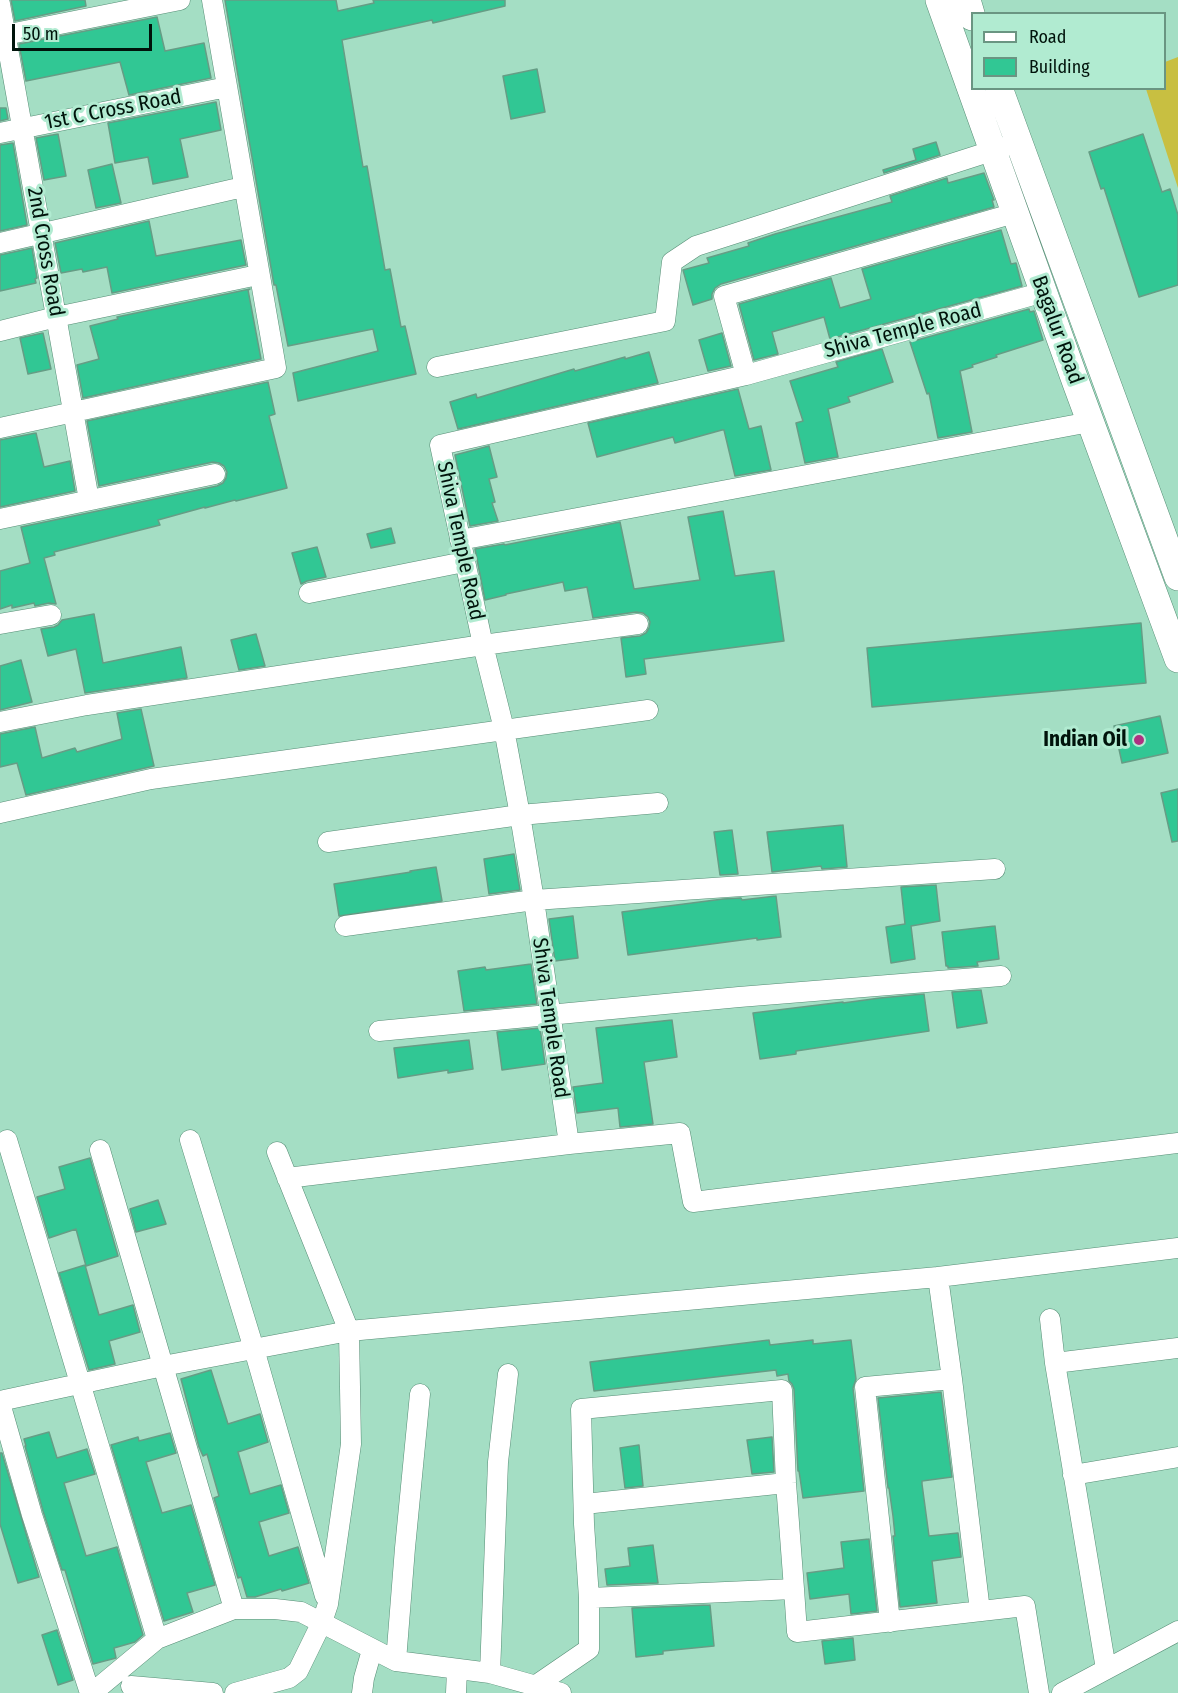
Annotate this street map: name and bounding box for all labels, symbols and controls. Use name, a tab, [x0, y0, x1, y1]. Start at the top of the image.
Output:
scale bar	[15, 12, 154, 50]
legend	[971, 12, 1166, 90]
text: 50 m	[23, 23, 59, 45]
text: Road	[1029, 26, 1066, 48]
text: Building	[1029, 56, 1090, 78]
street label: 1st C Cross Road	[42, 84, 184, 136]
street label: 2nd Cross Road	[21, 185, 69, 319]
street label: Bagalur Road	[1026, 272, 1088, 388]
street label: Shiva Temple Road	[822, 298, 984, 364]
street label: Shiva Temple Road	[431, 459, 489, 623]
place label: Indian Oil	[1043, 727, 1127, 753]
marker: Indian Oil	[1132, 733, 1146, 747]
street label: Shiva Temple Road	[526, 936, 574, 1100]

